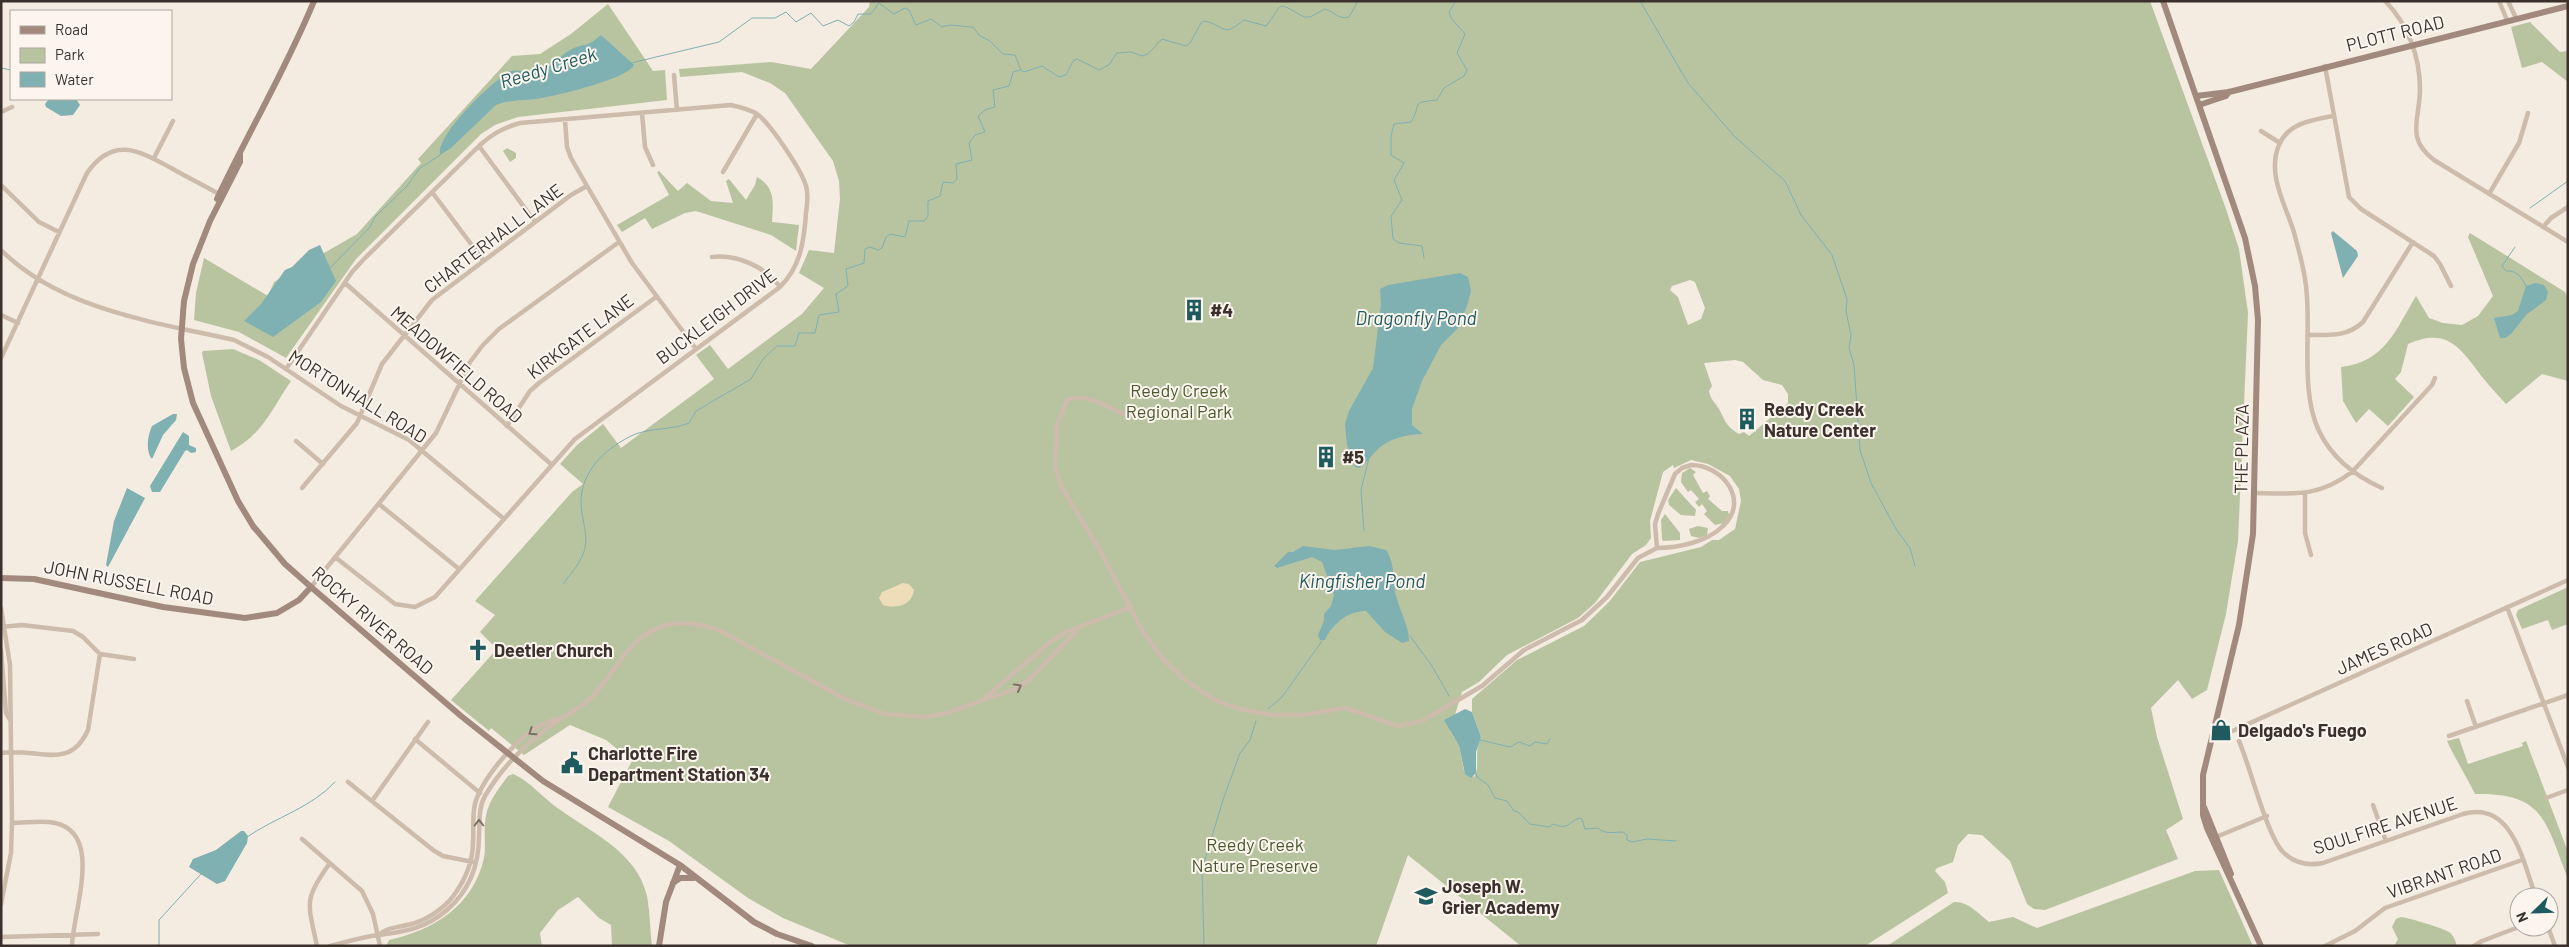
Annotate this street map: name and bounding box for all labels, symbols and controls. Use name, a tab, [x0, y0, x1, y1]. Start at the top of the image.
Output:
legend	[10, 10, 172, 100]
street label: PLOTT ROAD	[2344, 10, 2446, 56]
text: Road	[55, 20, 88, 38]
water label: Reedy Creek	[497, 41, 600, 93]
text: Park	[55, 45, 85, 63]
text: Water	[55, 70, 94, 88]
street label: CHARTERHALL LANE	[419, 179, 567, 297]
street label: BUCKLEIGH DRIVE	[652, 264, 780, 368]
street label: KIRKGATE LANE	[522, 289, 638, 383]
building icon: #4	[1181, 297, 1207, 323]
place label: #4	[1210, 299, 1233, 321]
street label: MEADOWFIELD ROAD	[387, 301, 527, 427]
water label: Dragonfly Pond	[1355, 306, 1477, 329]
street label: MORTONHALL ROAD	[285, 345, 431, 447]
park label: Reedy Creek Regional Park	[1126, 379, 1232, 422]
place label: Reedy Creek Nature Center	[1764, 398, 1876, 441]
street label: THE PLAZA	[2229, 404, 2253, 494]
building icon: Reedy Creek Nature Center	[1734, 406, 1760, 432]
building icon: #5	[1313, 444, 1339, 470]
place label: #5	[1342, 446, 1364, 468]
street label: JOHN RUSSELL ROAD	[43, 555, 215, 609]
street label: ROCKY RIVER ROAD	[308, 561, 438, 679]
water label: Kingfisher Pond	[1299, 569, 1425, 592]
street label: JAMES ROAD	[2332, 617, 2436, 679]
church icon: Deetler Church	[465, 637, 491, 663]
place label: Deetler Church	[494, 639, 613, 661]
one-way arrow	[1013, 683, 1022, 693]
shop icon: Delgado's Fuego	[2208, 717, 2234, 743]
place label: Delgado's Fuego	[2238, 719, 2367, 741]
one-way arrow	[528, 726, 537, 736]
place label: Charlotte Fire Department Station 34	[588, 742, 770, 785]
public building icon: Charlotte Fire Department Station 34	[559, 750, 585, 776]
street label: SOULFIRE AVENUE	[2310, 791, 2460, 859]
one-way arrow	[474, 818, 484, 826]
park label: Reedy Creek Nature Preserve	[1192, 833, 1318, 876]
street label: VIBRANT ROAD	[2384, 843, 2504, 903]
place label: Joseph W. Grier Academy	[1442, 875, 1560, 918]
school or university icon: Joseph W. Grier Academy	[1413, 883, 1439, 909]
north arrow	[2509, 887, 2559, 937]
text: N	[2512, 910, 2531, 925]

